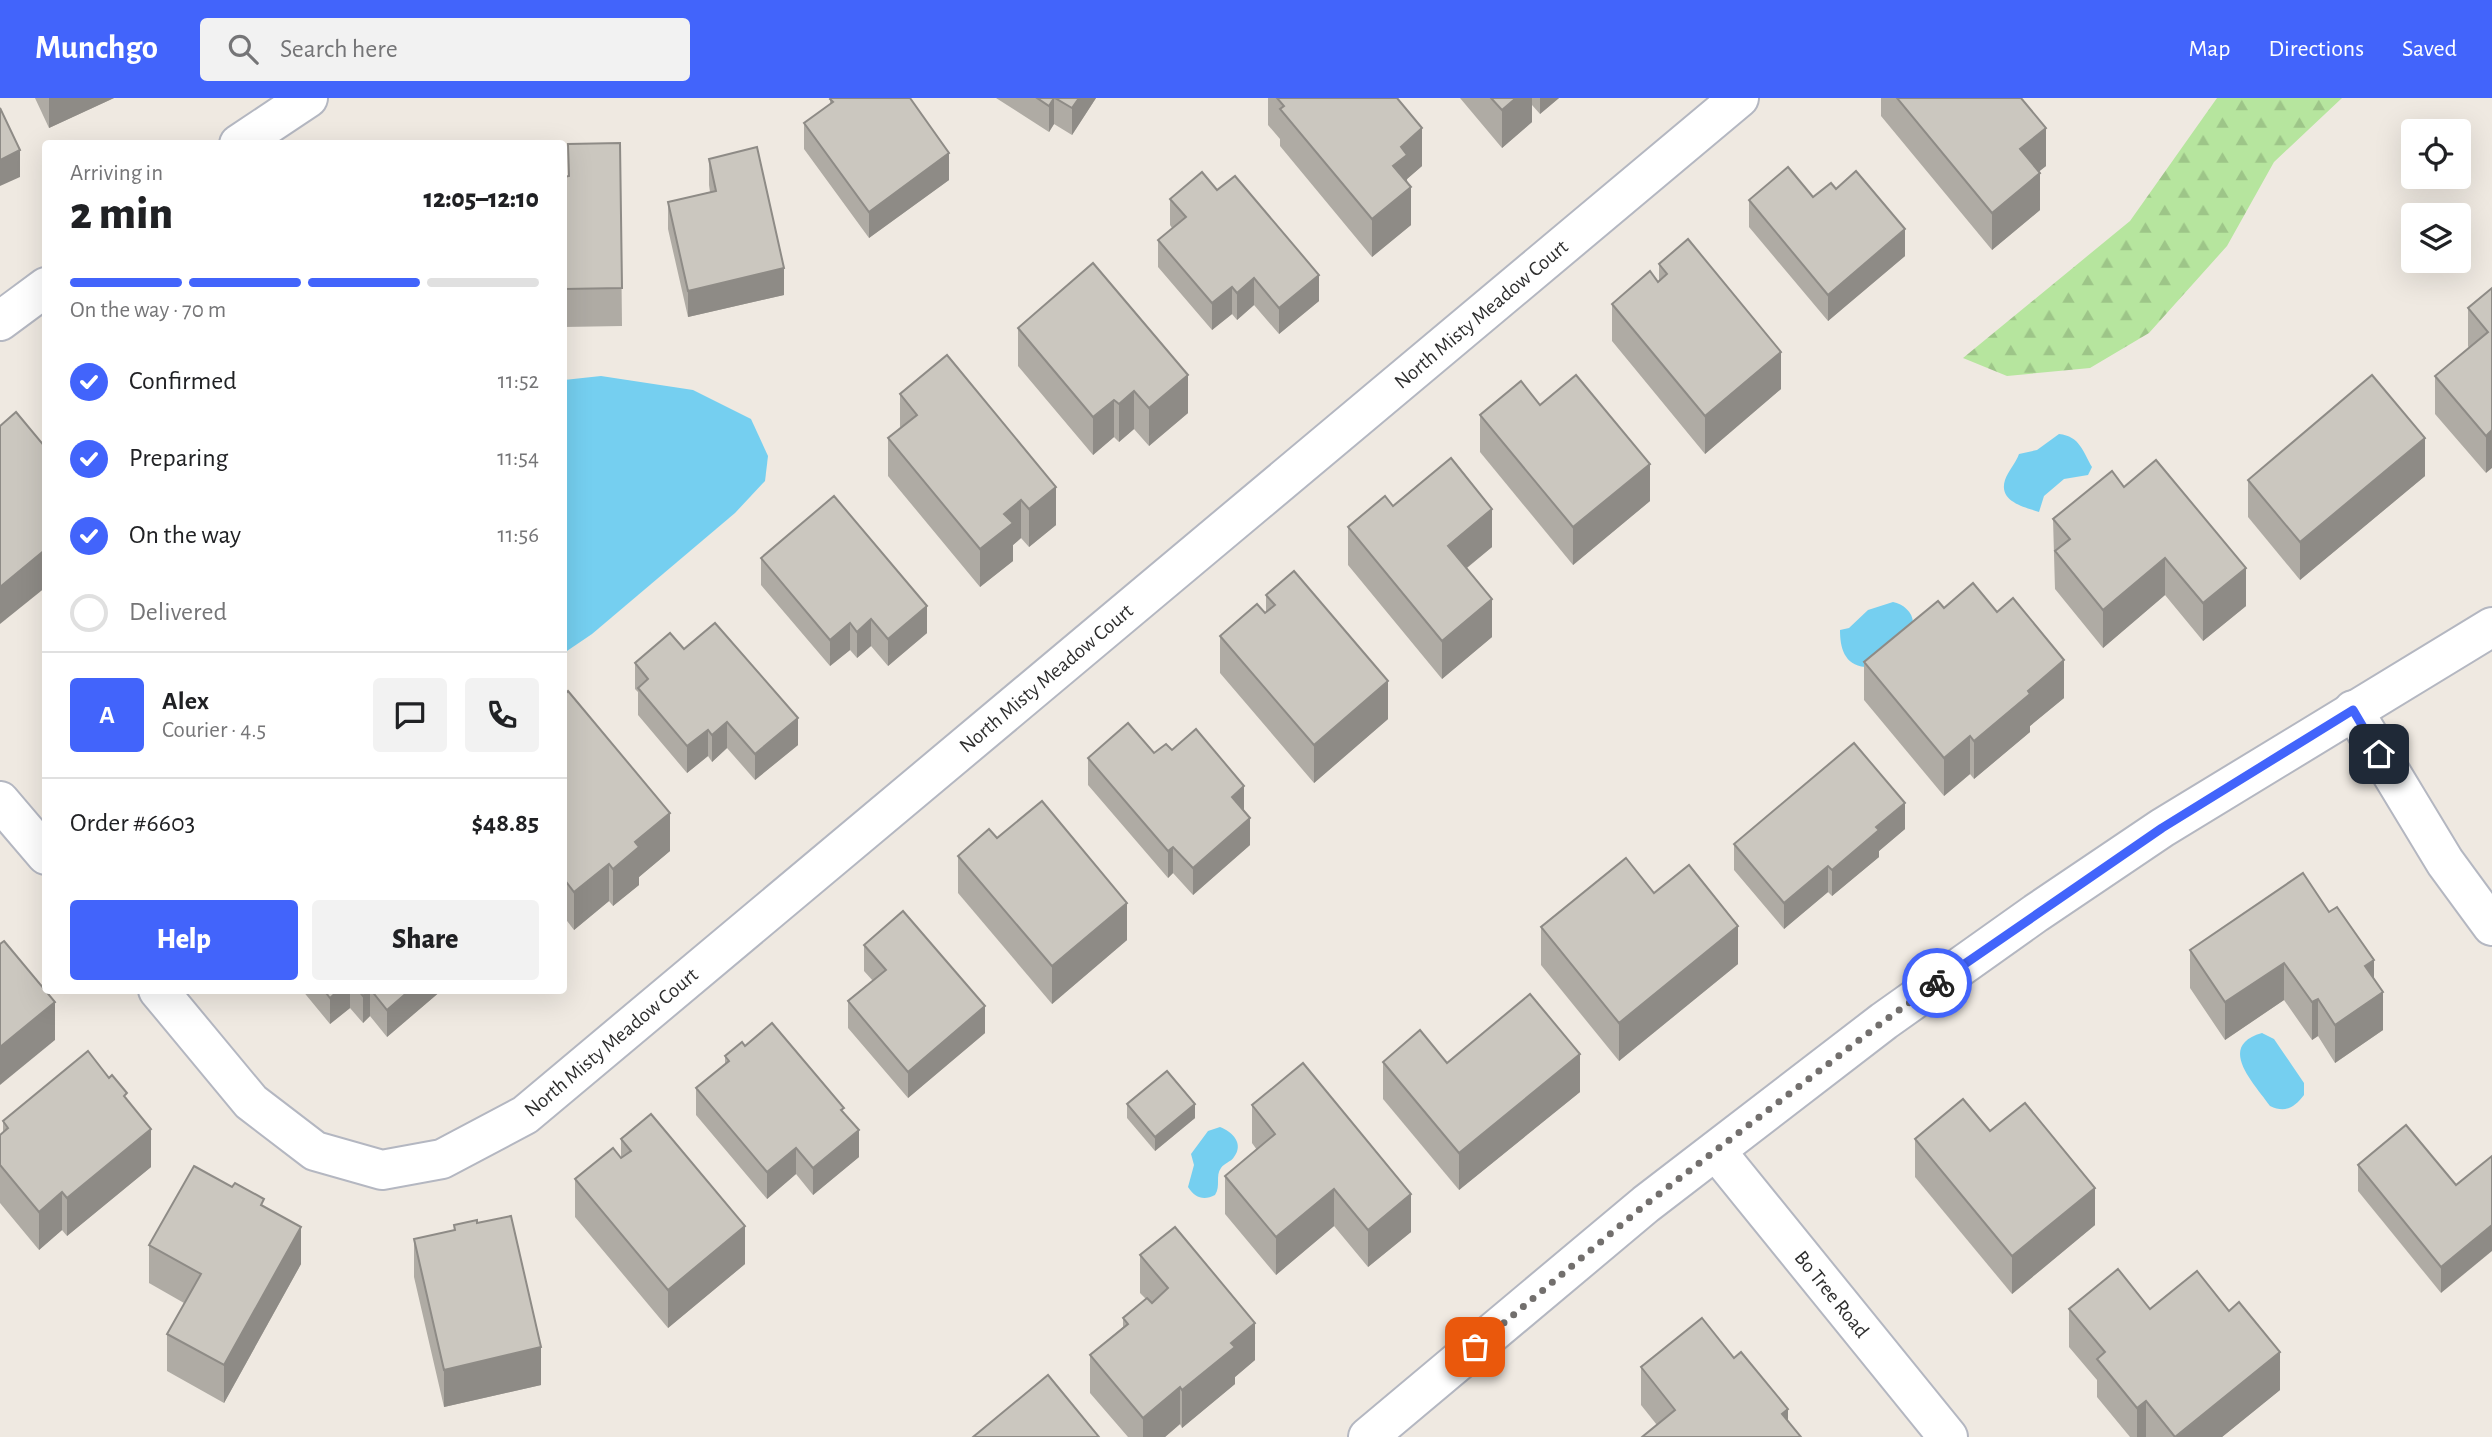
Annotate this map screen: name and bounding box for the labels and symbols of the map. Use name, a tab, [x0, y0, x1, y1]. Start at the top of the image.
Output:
street label: North Misty Meadow Court	[1391, 236, 1572, 393]
street label: North Misty Meadow Court	[956, 600, 1137, 757]
pin	[2349, 724, 2409, 784]
courier	[1902, 948, 1972, 1018]
street label: North Misty Meadow Court	[521, 964, 702, 1121]
street label: Bo Tree Road	[1790, 1247, 1873, 1342]
pin	[1445, 1317, 1505, 1377]

